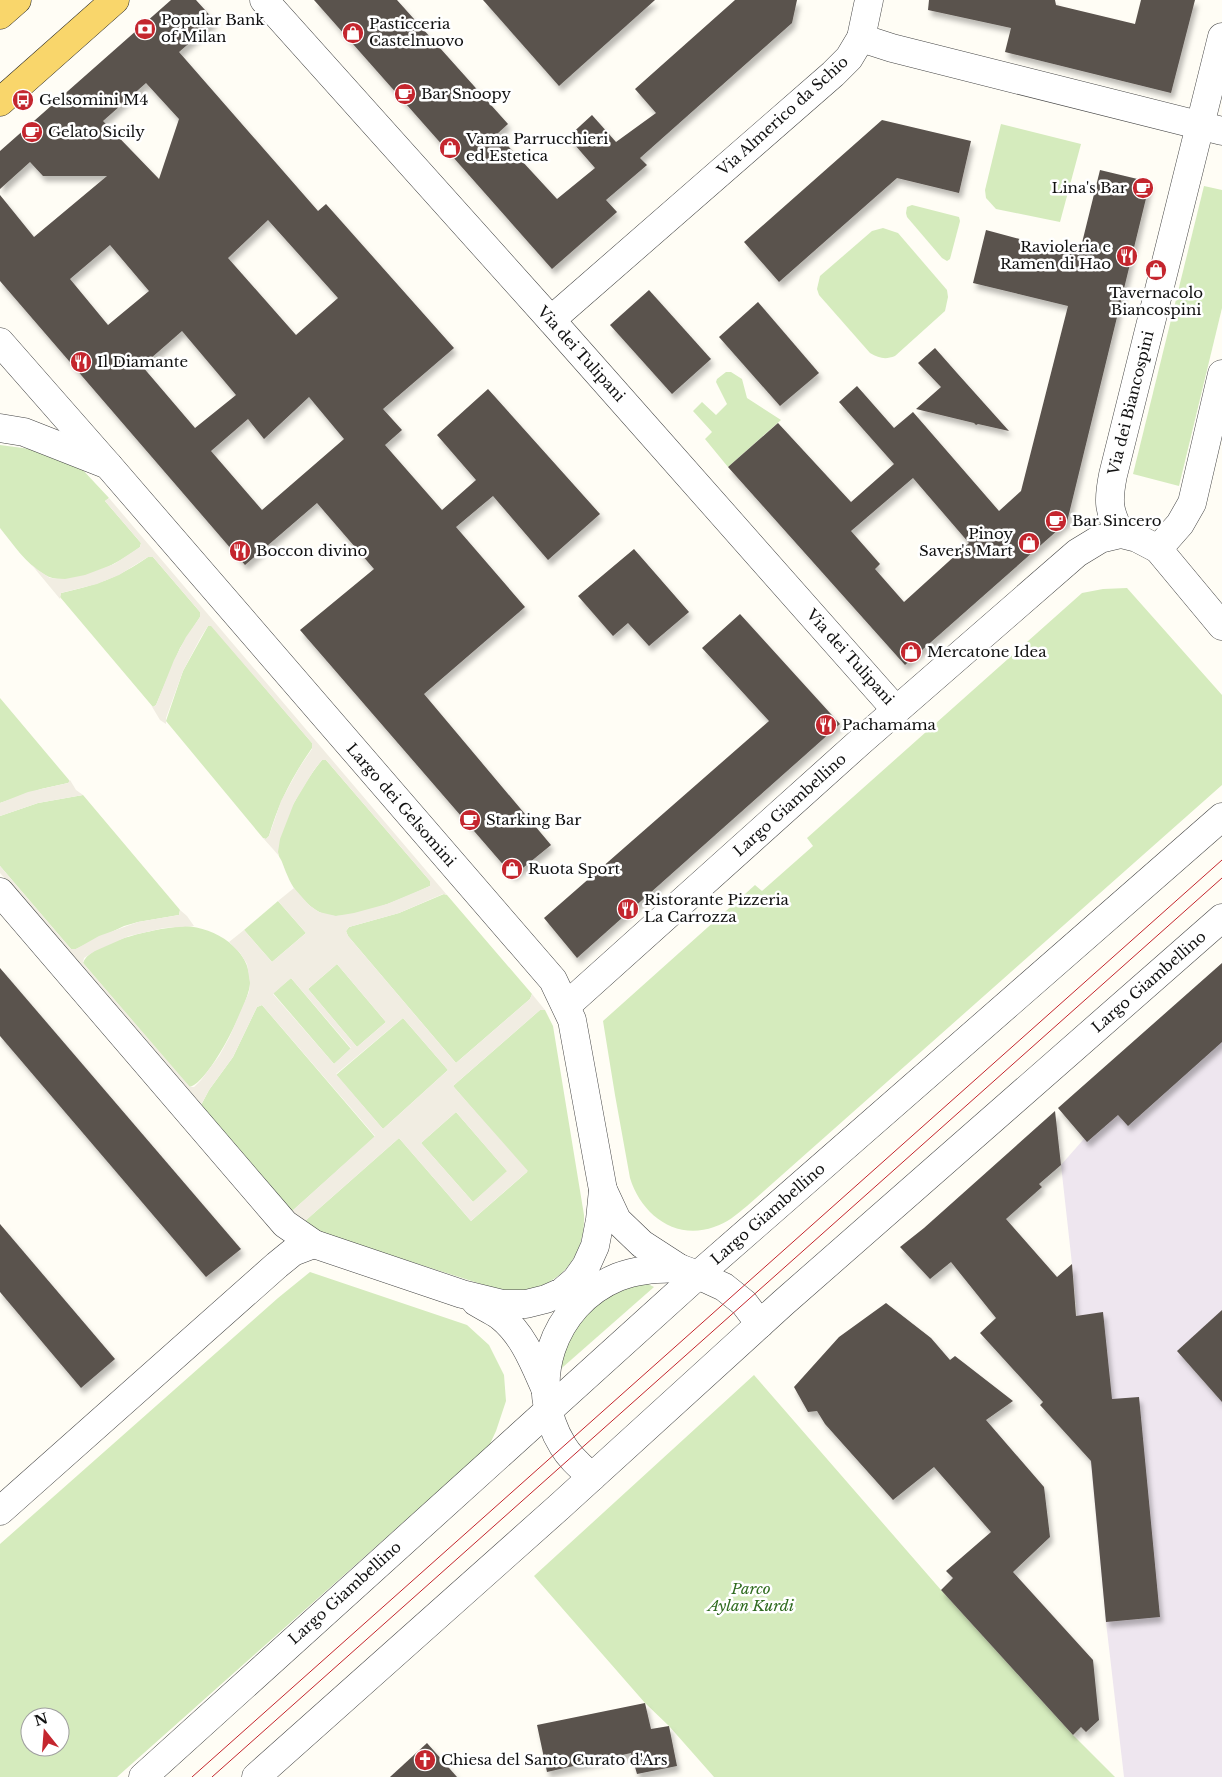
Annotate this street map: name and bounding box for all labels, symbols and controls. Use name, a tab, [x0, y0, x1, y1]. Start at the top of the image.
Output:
place label: Popular Bank of Milan	[161, 10, 265, 46]
place label: Pasticceria Castelnuovo	[369, 14, 464, 50]
bank icon: Popular Bank of Milan	[133, 17, 157, 41]
shop icon: Pasticceria Castelnuovo	[341, 21, 365, 45]
street label: Via Almerico da Schio	[713, 52, 852, 180]
cafe icon: Bar Snoopy	[393, 82, 417, 106]
place label: Bar Snoopy	[421, 84, 511, 103]
bus stop icon: Gelsomini M4	[11, 88, 35, 112]
place label: Gelsomini M4	[39, 90, 148, 109]
cafe icon: Gelato Sicily	[20, 120, 44, 144]
place label: Gelato Sicily	[48, 122, 145, 141]
place label: Vama Parrucchieri ed Estetica	[465, 129, 608, 165]
shop icon: Vama Parrucchieri ed Estetica	[438, 136, 462, 160]
cafe icon: Lina's Bar	[1131, 176, 1155, 200]
place label: Lina's Bar	[1052, 178, 1128, 197]
place label: Ravioleria e Ramen di Hao	[1000, 237, 1111, 273]
restaurant icon: Ravioleria e Ramen di Hao	[1115, 244, 1139, 268]
shop icon: Tavernacolo Biancospini	[1144, 258, 1168, 282]
place label: Tavernacolo Biancospini	[1109, 283, 1203, 319]
street label: Via dei Tulipani	[533, 301, 629, 405]
street label: Via dei Biancospini	[1103, 329, 1158, 478]
restaurant icon: Il Diamante	[69, 350, 93, 374]
place label: Il Diamante	[97, 352, 188, 371]
cafe icon: Bar Sincero	[1044, 509, 1068, 533]
place label: Bar Sincero	[1072, 511, 1162, 530]
place label: Pinoy Saver's Mart	[919, 524, 1013, 560]
shop icon: Pinoy Saver's Mart	[1017, 531, 1041, 555]
restaurant icon: Boccon divino	[228, 539, 252, 563]
place label: Boccon divino	[256, 541, 368, 560]
street label: Via dei Tulipani	[802, 604, 898, 708]
shop icon: Mercatone Idea	[899, 640, 923, 664]
place label: Mercatone Idea	[927, 642, 1047, 661]
restaurant icon: Pachamama	[814, 713, 838, 737]
place label: Pachamama	[842, 715, 937, 734]
street label: Largo dei Gelsomini	[343, 739, 460, 870]
street label: Largo Giambellino	[729, 749, 850, 860]
cafe icon: Starking Bar	[458, 808, 482, 832]
place label: Starking Bar	[486, 810, 582, 829]
shop icon: Ruota Sport	[500, 857, 524, 881]
place label: Ruota Sport	[528, 859, 621, 878]
place label: Ristorante Pizzeria La Carrozza	[644, 890, 790, 926]
restaurant icon: Ristorante Pizzeria La Carrozza	[616, 897, 640, 921]
street label: Largo Giambellino	[1088, 927, 1210, 1036]
street label: Largo Giambellino	[707, 1159, 829, 1268]
street label: Largo Giambellino	[284, 1537, 405, 1648]
park label: Parco Aylan Kurdi	[706, 1579, 795, 1615]
north arrow	[20, 1707, 70, 1757]
text: N	[32, 1709, 50, 1730]
church icon: Chiesa del Santo Curato d'Ars	[413, 1748, 437, 1772]
place label: Chiesa del Santo Curato d'Ars	[441, 1750, 668, 1769]

